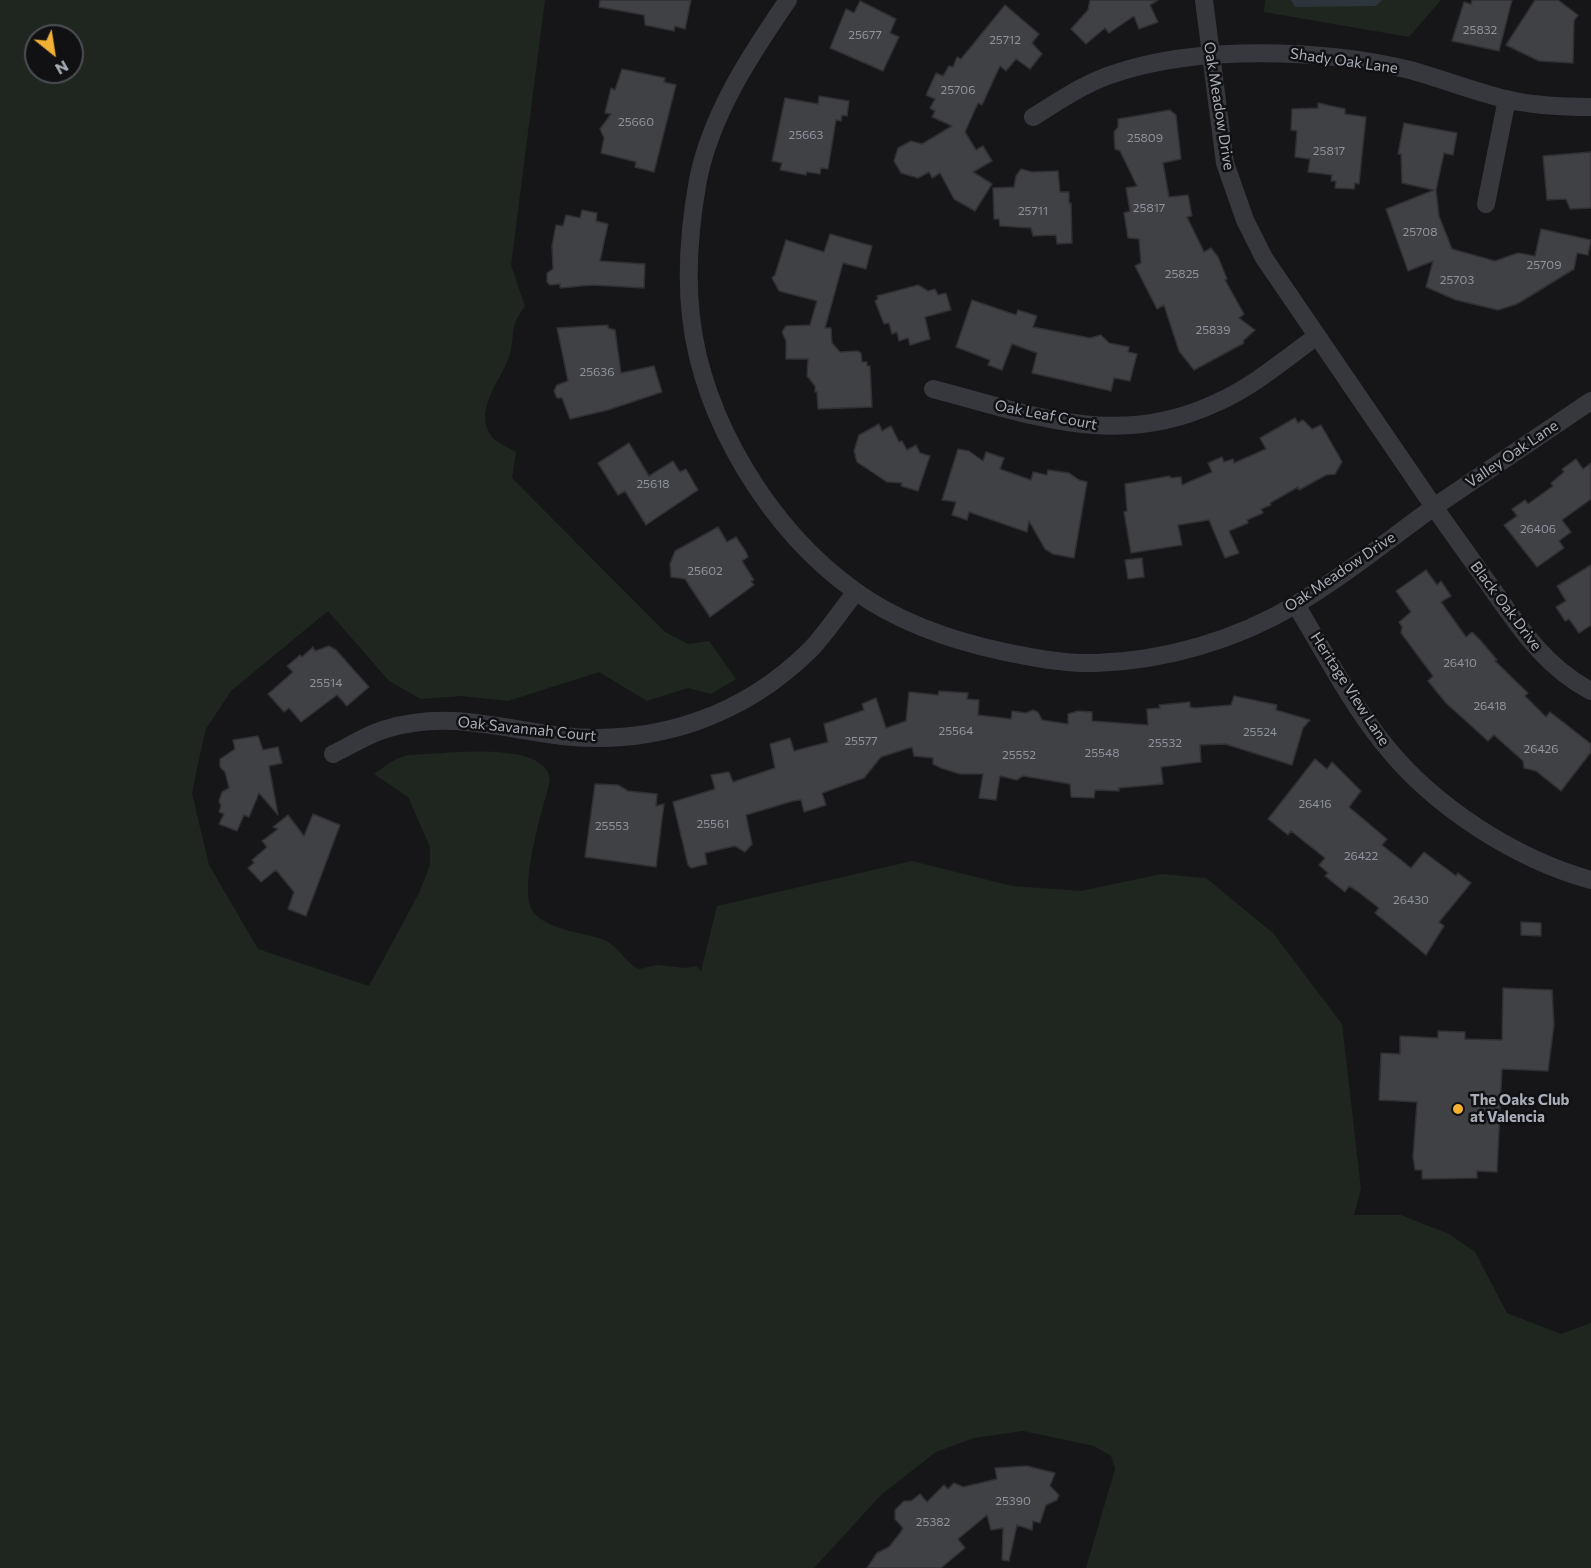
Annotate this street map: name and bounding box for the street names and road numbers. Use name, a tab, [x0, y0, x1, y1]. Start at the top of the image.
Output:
street label: Oak Meadow Drive	[1200, 41, 1238, 171]
street label: Shady Oak Lane	[1289, 45, 1399, 77]
street label: Oak Leaf Court	[993, 396, 1099, 434]
street label: Valley Oak Lane	[1462, 417, 1562, 491]
street label: Oak Meadow Drive	[1281, 528, 1399, 616]
street label: Black Oak Drive	[1467, 558, 1545, 654]
street label: Heritage View Lane	[1307, 629, 1393, 749]
street label: Oak Savannah Court	[457, 713, 597, 745]

